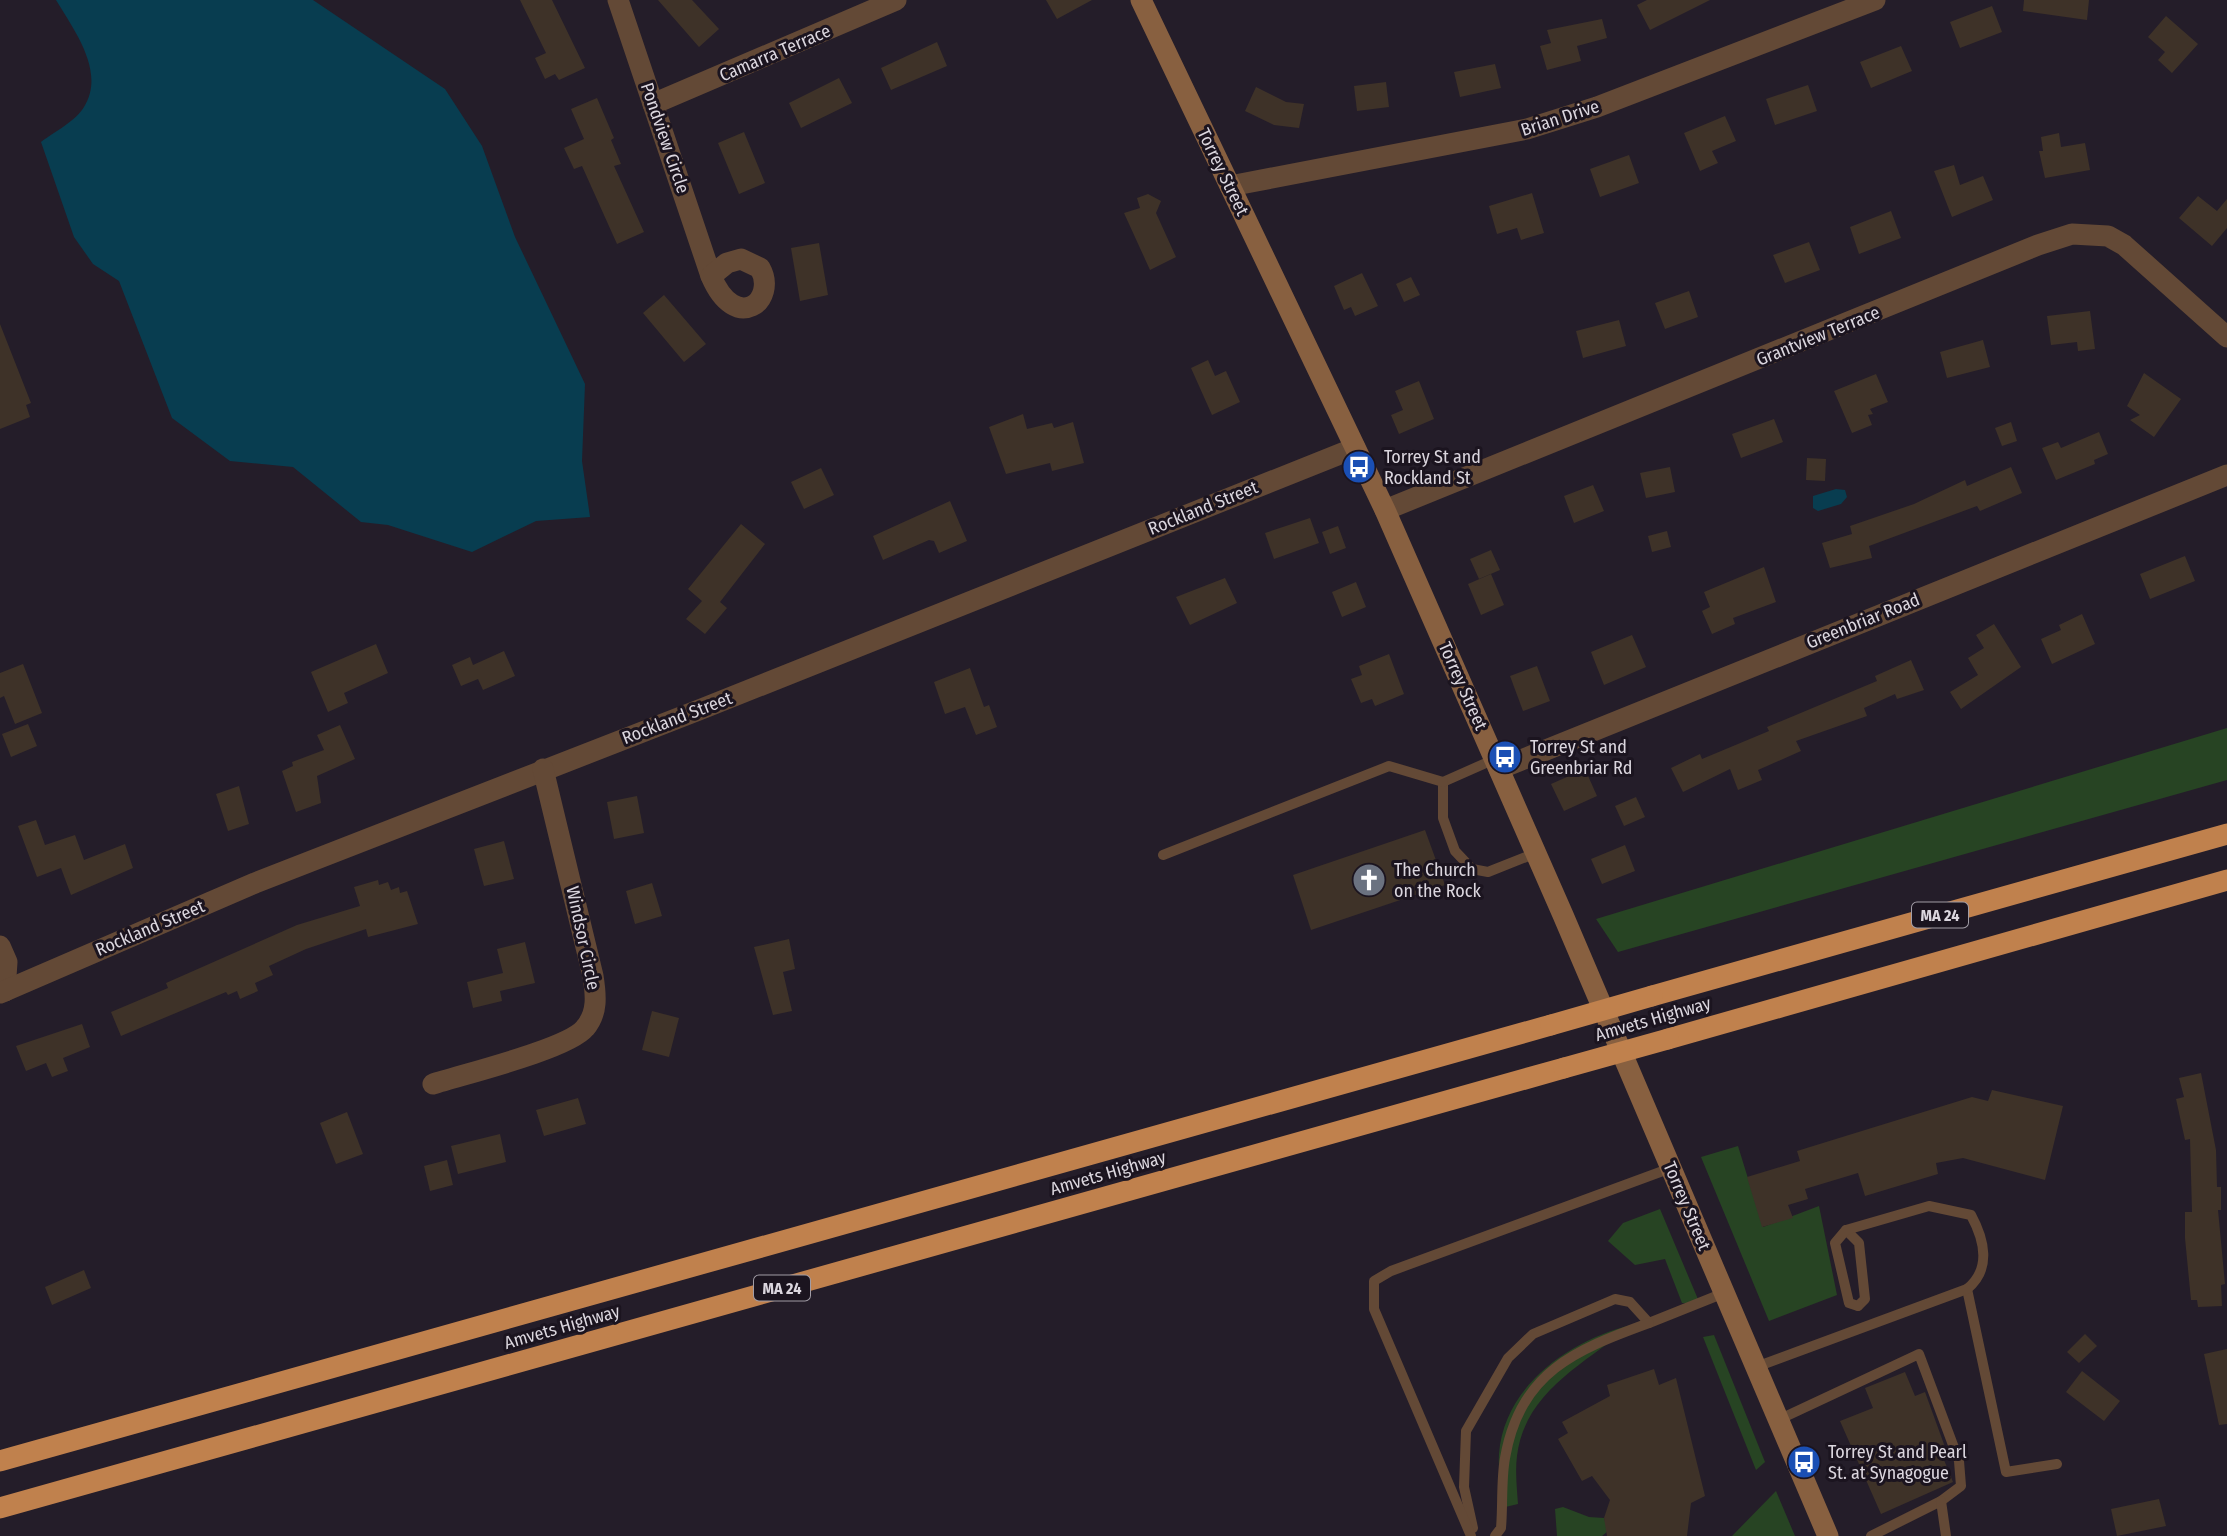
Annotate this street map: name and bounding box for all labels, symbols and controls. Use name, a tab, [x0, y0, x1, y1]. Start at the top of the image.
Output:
street label: Camarra Terrace	[716, 20, 834, 86]
street label: Pondview Circle	[636, 80, 694, 196]
street label: Brian Drive	[1518, 95, 1602, 141]
street label: Torrey Street	[1192, 125, 1254, 219]
street label: Grantview Terrace	[1753, 301, 1883, 371]
place label: Torrey St and Rockland St	[1384, 446, 1481, 489]
bus stop icon: Torrey St and Rockland St	[1340, 448, 1378, 486]
street label: Rockland Street	[1145, 476, 1261, 540]
street label: Greenbriar Road	[1803, 588, 1923, 654]
street label: Torrey Street	[1434, 638, 1492, 734]
street label: Rockland Street	[619, 687, 735, 749]
place label: Torrey St and Greenbriar Rd	[1530, 736, 1632, 779]
bus stop icon: Torrey St and Greenbriar Rd	[1486, 738, 1524, 776]
place label: The Church on the Rock	[1394, 859, 1481, 902]
church icon: The Church on the Rock	[1350, 861, 1388, 899]
street label: Windsor Circle	[561, 884, 605, 992]
street label: Rockland Street	[92, 895, 208, 961]
road number: MA 24	[1912, 903, 1968, 928]
street label: Amvets Highway	[1593, 992, 1713, 1046]
street label: Amvets Highway	[1048, 1146, 1168, 1200]
street label: Torrey Street	[1658, 1158, 1716, 1254]
road number: MA 24	[754, 1276, 810, 1300]
street label: Amvets Highway	[502, 1300, 622, 1354]
place label: Torrey St and Pearl St. at Synagogue	[1828, 1441, 1967, 1484]
bus stop icon: Torrey St and Pearl St. at Synagogue	[1785, 1443, 1823, 1481]

